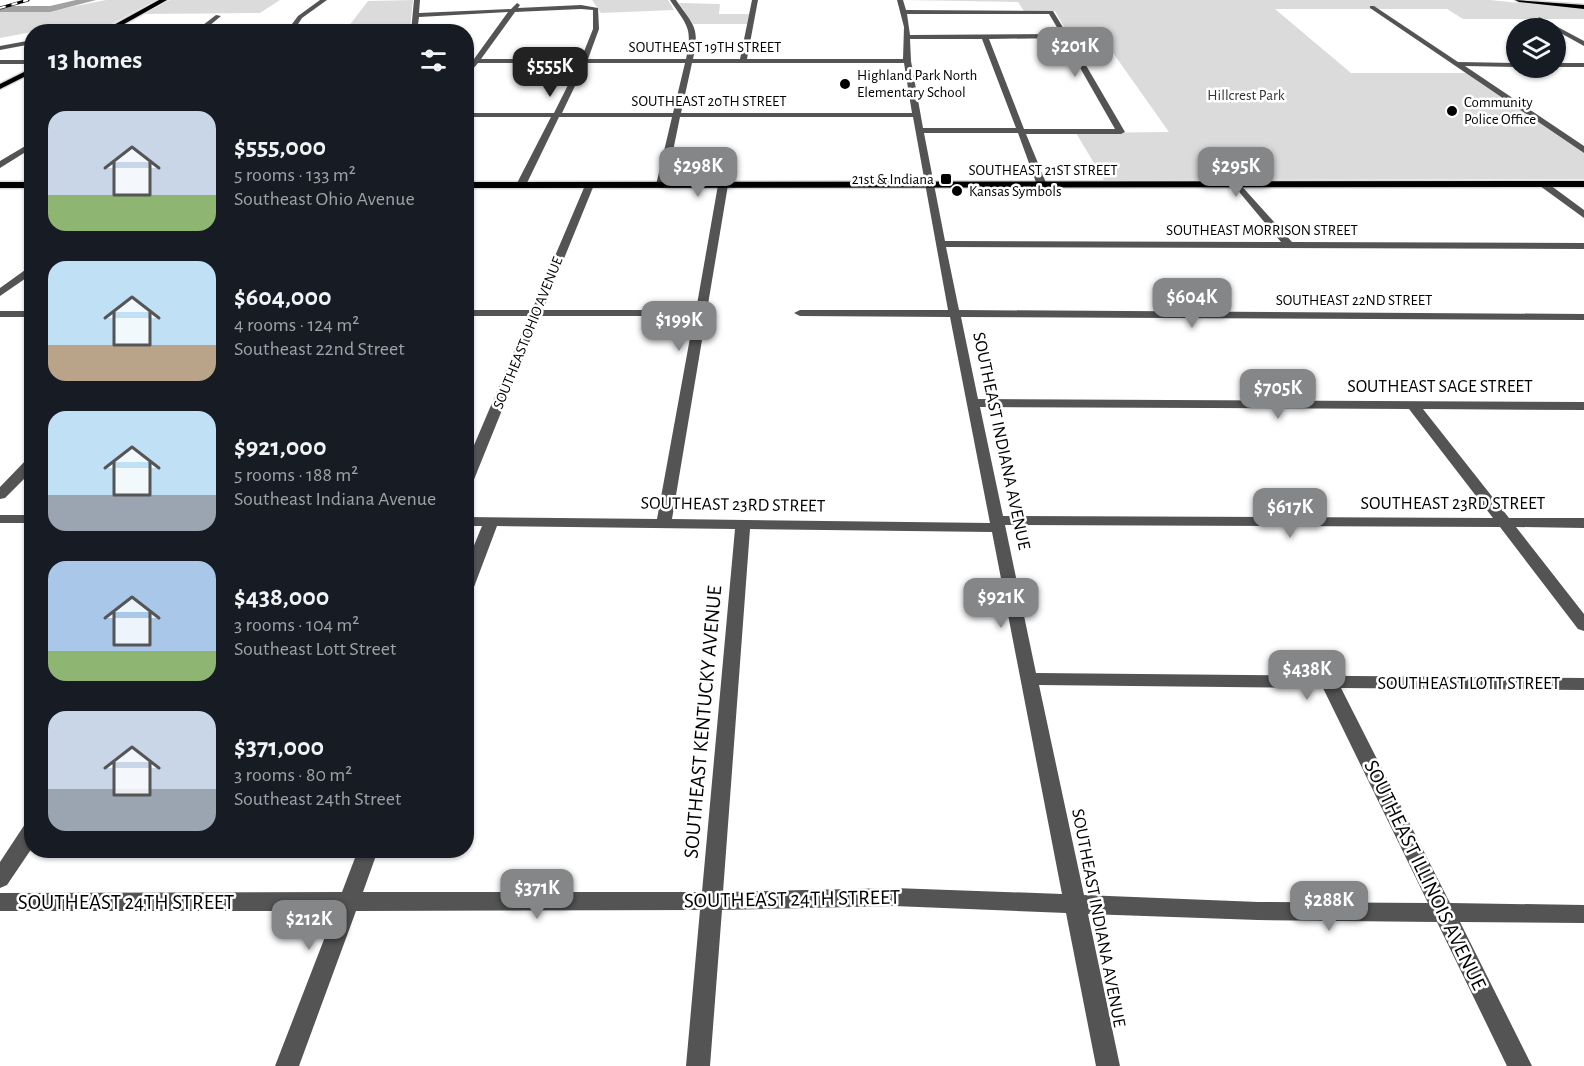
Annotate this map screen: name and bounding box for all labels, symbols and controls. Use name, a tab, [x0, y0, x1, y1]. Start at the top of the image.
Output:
map controls	[1506, 18, 1566, 78]
button: layers	[1506, 18, 1566, 78]
pin: $201K	[1033, 27, 1117, 78]
text: $201K	[1051, 36, 1099, 56]
street label: SOUTHEAST 19TH STREET	[629, 40, 782, 55]
icon: filters	[417, 44, 450, 77]
text: 13 homes	[48, 47, 142, 73]
pin: $555K	[508, 47, 592, 98]
text: $555K	[527, 56, 573, 76]
place label: Highland Park North Elementary School	[857, 68, 977, 100]
marker: Highland Park North Elementary School	[838, 77, 852, 91]
park label: Hillcrest Park	[1207, 88, 1285, 103]
street label: SOUTHEAST 20TH STREET	[631, 94, 787, 109]
place label: Community Police Office	[1464, 95, 1536, 127]
marker: Community Police Office	[1445, 104, 1459, 118]
text: $555,000	[234, 134, 326, 160]
icon: home	[96, 135, 168, 207]
pin: $298K	[656, 147, 740, 198]
pin: $295K	[1194, 147, 1278, 198]
text: $298K	[673, 156, 723, 176]
text: $295K	[1212, 156, 1260, 176]
street label: SOUTHEAST 21ST STREET	[968, 163, 1118, 178]
text: 5 rooms · 133 m²	[234, 165, 356, 185]
place label: 21st & Indiana	[852, 172, 934, 187]
marker: 21st & Indiana	[939, 172, 953, 186]
marker: Kansas Symbols	[950, 184, 964, 198]
place label: Kansas Symbols	[969, 184, 1062, 199]
text: Southeast Ohio Avenue	[234, 189, 415, 209]
street label: SOUTHEAST MORRISON STREET	[1166, 223, 1359, 238]
street label: SOUTHEAST OHIO AVENUE	[491, 255, 565, 411]
pin: $604K	[1150, 278, 1234, 329]
text: $604,000	[234, 284, 331, 310]
icon: home	[96, 285, 168, 357]
text: $604K	[1167, 287, 1217, 307]
street label: SOUTHEAST 22ND STREET	[1276, 293, 1433, 308]
pin: $199K	[637, 301, 721, 352]
text: $199K	[655, 310, 703, 330]
text: 4 rooms · 124 m²	[234, 315, 359, 335]
street label: SOUTHEAST INDIANA AVENUE	[969, 330, 1033, 552]
text: Southeast 22nd Street	[234, 339, 405, 359]
pin: $705K	[1236, 369, 1320, 420]
text: $705K	[1254, 378, 1302, 398]
street label: SOUTHEAST SAGE STREET	[1347, 378, 1533, 396]
text: $921,000	[234, 434, 326, 460]
icon: home	[96, 435, 168, 507]
text: 5 rooms · 188 m²	[234, 465, 358, 485]
pin: $617K	[1248, 488, 1332, 539]
text: Southeast Indiana Avenue	[234, 489, 436, 509]
street label: SOUTHEAST 23RD STREET	[640, 494, 826, 516]
street label: SOUTHEAST 23RD STREET	[1361, 495, 1546, 513]
text: $617K	[1267, 497, 1313, 517]
pin: $921K	[959, 578, 1043, 629]
text: $438,000	[234, 584, 329, 610]
icon: home	[96, 585, 168, 657]
street label: SOUTHEAST KENTUCKY AVENUE	[681, 585, 725, 859]
text: $921K	[978, 587, 1024, 607]
text: 3 rooms · 104 m²	[234, 615, 359, 635]
text: Southeast Lott Street	[234, 639, 396, 659]
pin: $438K	[1265, 650, 1349, 701]
text: $438K	[1282, 659, 1332, 679]
street label: SOUTHEAST LOTT STREET	[1378, 675, 1561, 693]
text: $371,000	[234, 734, 324, 760]
icon: home	[96, 735, 168, 807]
street label: SOUTHEAST ILLINOIS AVENUE	[1360, 757, 1490, 993]
text: 3 rooms · 80 m²	[234, 765, 352, 785]
text: Southeast 24th Street	[234, 789, 401, 809]
street label: SOUTHEAST INDIANA AVENUE	[1068, 807, 1128, 1029]
pin: $371K	[495, 869, 579, 920]
text: $371K	[514, 878, 560, 898]
pin: $288K	[1287, 881, 1371, 932]
street label: SOUTHEAST 24TH STREET	[684, 887, 900, 911]
text: $288K	[1304, 890, 1354, 910]
street label: SOUTHEAST 24TH STREET	[18, 892, 234, 913]
pin: $212K	[267, 900, 351, 951]
text: $212K	[286, 909, 332, 929]

